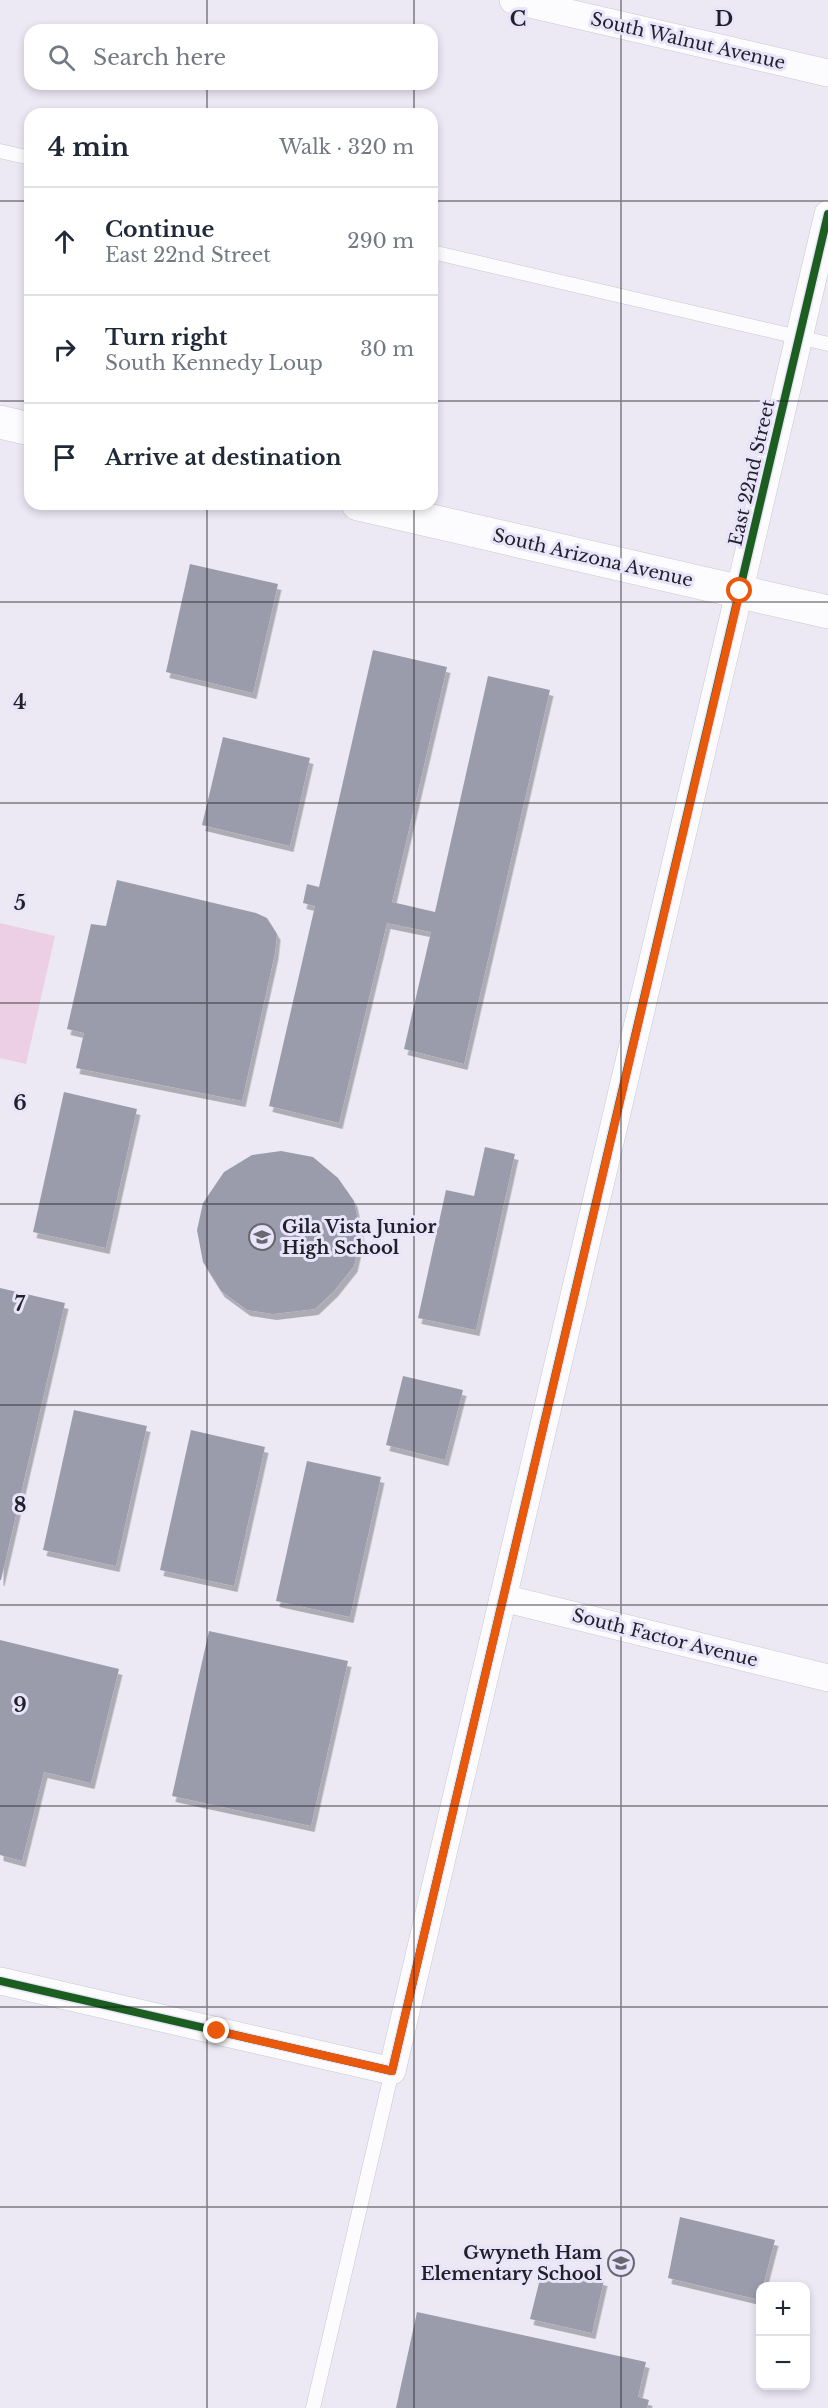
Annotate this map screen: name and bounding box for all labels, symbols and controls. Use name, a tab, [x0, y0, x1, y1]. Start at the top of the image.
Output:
text: C	[510, 7, 526, 31]
text: D	[715, 7, 733, 31]
street label: South Walnut Avenue	[589, 8, 787, 74]
search box	[24, 24, 438, 90]
icon: search	[45, 41, 78, 74]
text: Search here	[93, 44, 226, 71]
text: 4 min	[48, 131, 129, 163]
text: Walk · 320 m	[279, 135, 414, 159]
text: Continue	[105, 216, 214, 243]
icon: ahead	[48, 225, 81, 258]
text: 290 m	[347, 229, 414, 253]
text: East 22nd Street	[105, 243, 271, 267]
text: Turn right	[105, 324, 227, 351]
icon: right	[48, 333, 81, 366]
text: 30 m	[360, 337, 414, 361]
text: South Kennedy Loup	[105, 351, 323, 375]
street label: East 22nd Street	[724, 398, 780, 548]
icon: arrive	[48, 441, 81, 474]
text: Arrive at destination	[105, 444, 342, 471]
street label: South Arizona Avenue	[491, 524, 695, 592]
route start	[726, 577, 752, 603]
text: 4	[13, 690, 27, 714]
text: 5	[14, 891, 26, 915]
text: 6	[13, 1091, 27, 1115]
place label: Gila Vista Junior High School	[282, 1216, 436, 1259]
school or university icon: Gila Vista Junior High School	[247, 1222, 277, 1252]
text: 7	[15, 1292, 26, 1316]
text: 8	[14, 1493, 26, 1517]
street label: South Factor Avenue	[570, 1604, 760, 1672]
text: 9	[13, 1693, 27, 1717]
route end	[203, 2017, 229, 2043]
place label: Gwyneth Ham Elementary School	[421, 2242, 603, 2285]
school or university icon: Gwyneth Ham Elementary School	[606, 2248, 636, 2278]
map controls	[756, 2282, 810, 2390]
button: +	[756, 2282, 810, 2336]
button: −	[756, 2336, 810, 2390]

